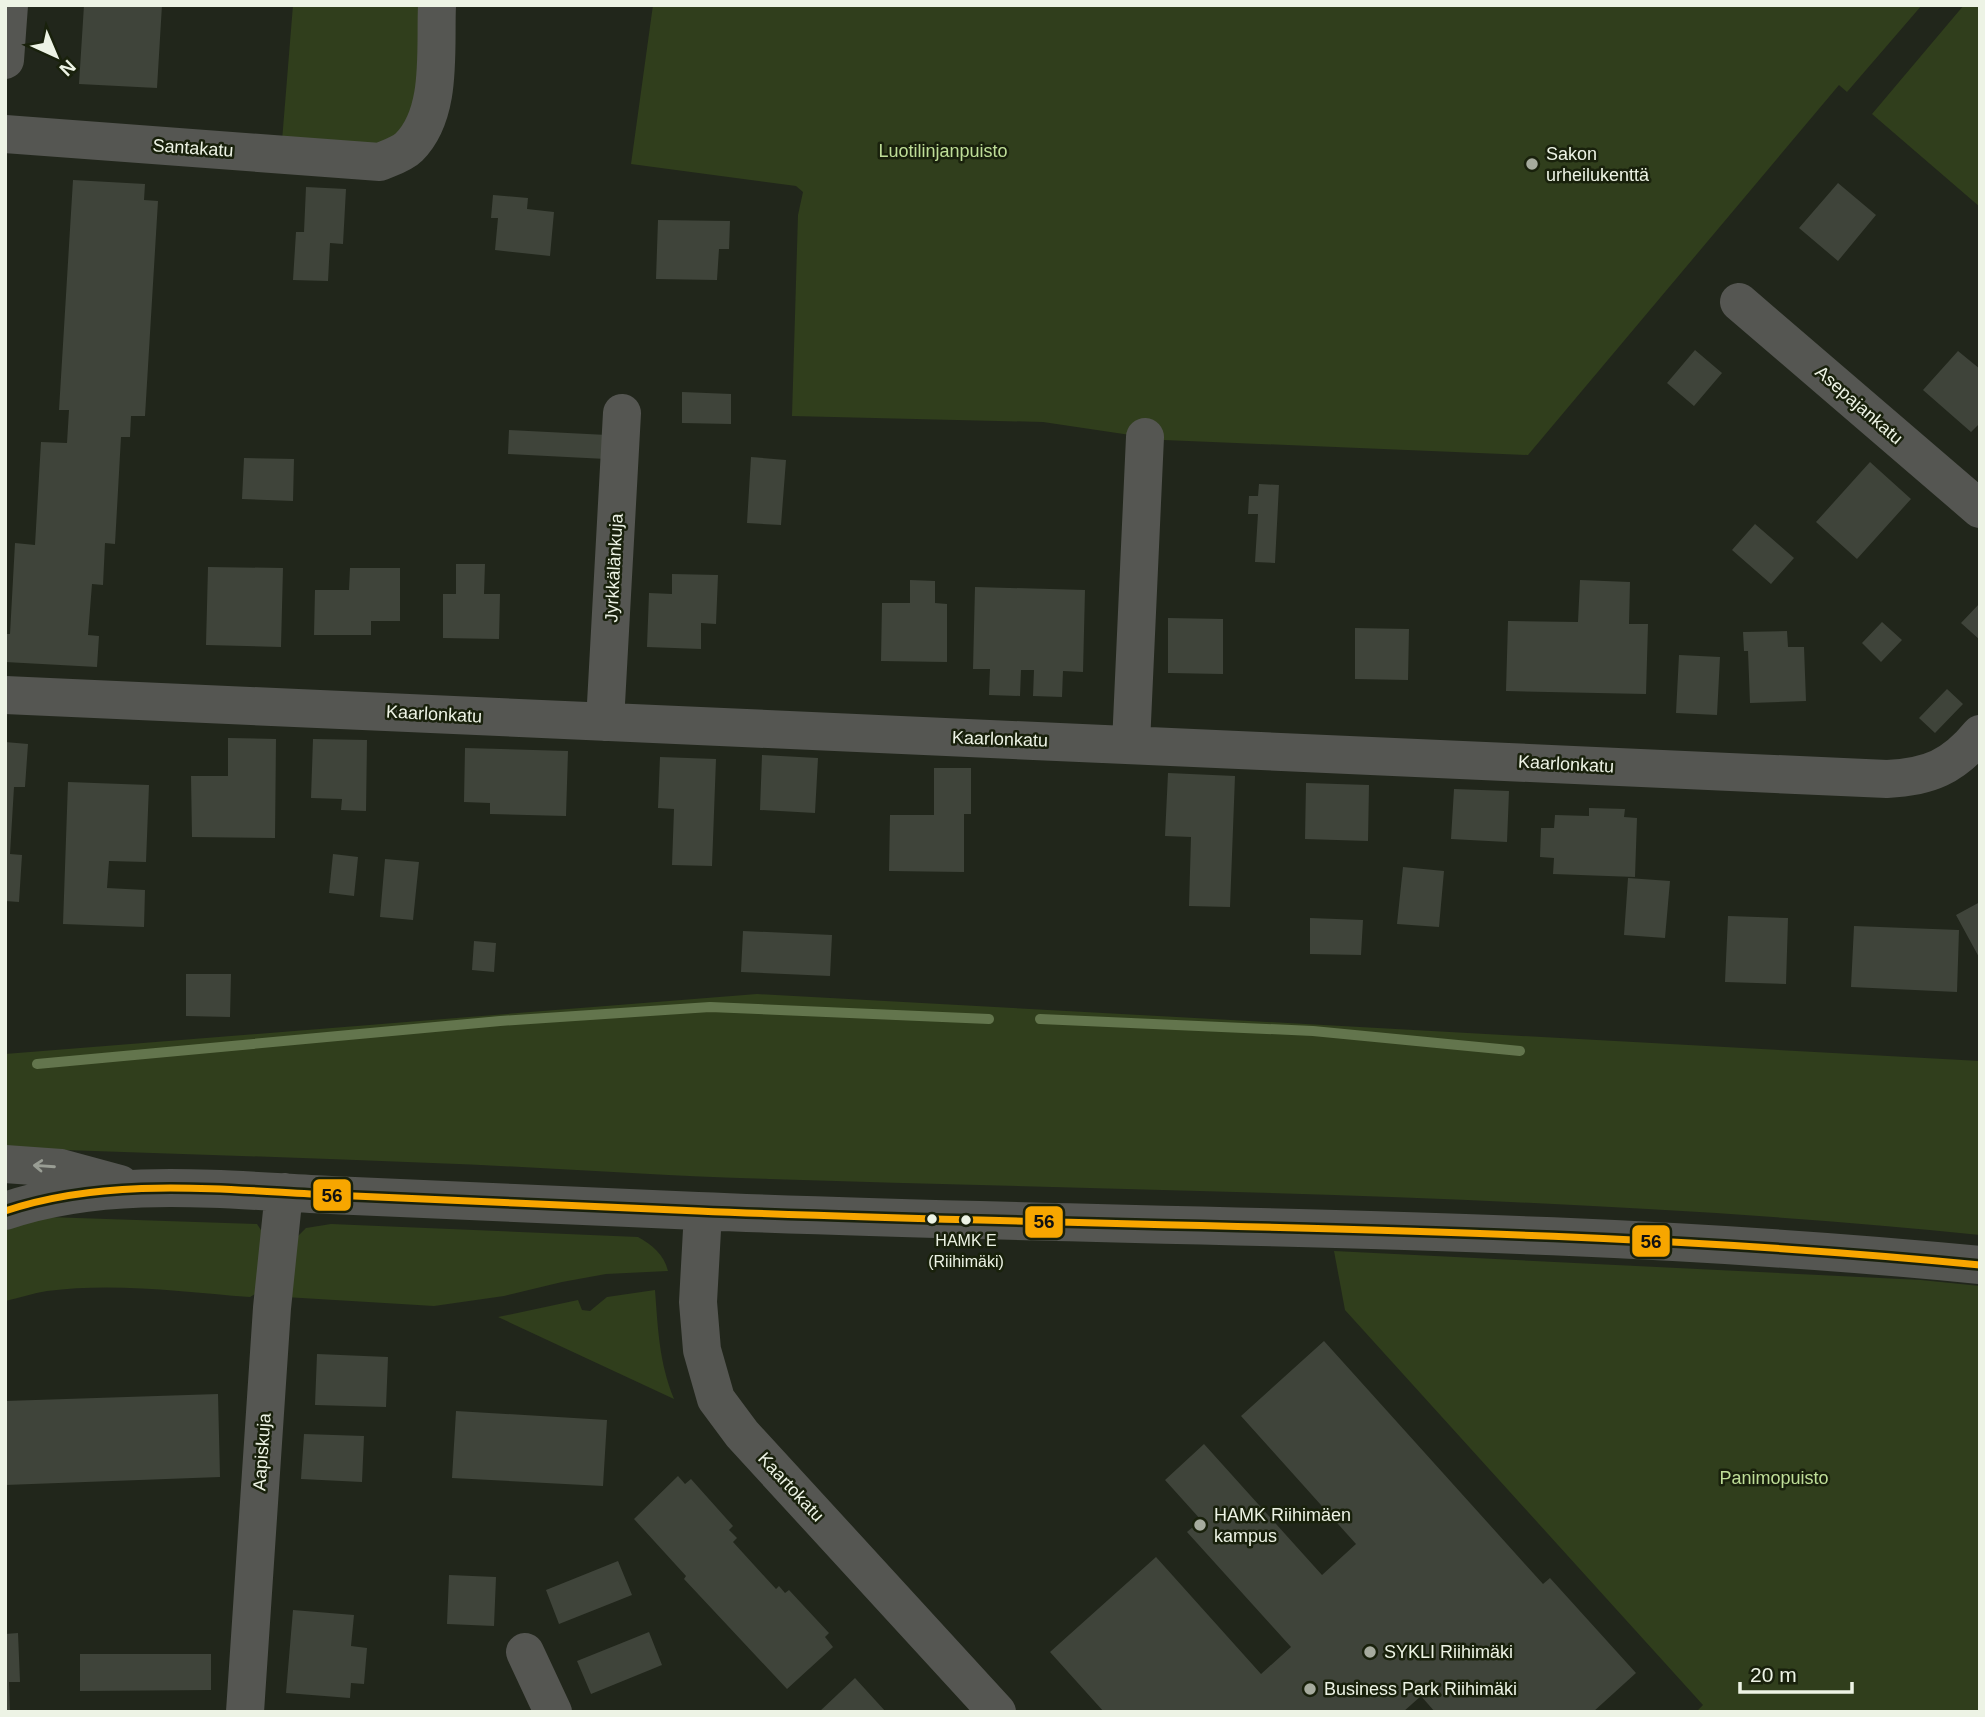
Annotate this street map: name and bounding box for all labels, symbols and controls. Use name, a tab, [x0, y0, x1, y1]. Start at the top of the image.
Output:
north arrow	[21, 21, 91, 91]
text: N	[55, 56, 80, 80]
street label: Santakatu	[152, 135, 234, 161]
park label: Luotilinjanpuisto	[878, 141, 1008, 161]
place label: Sakon urheilukenttä	[1546, 144, 1650, 185]
marker: Sakon urheilukenttä	[1524, 156, 1540, 172]
street label: Asepajankatu	[1811, 362, 1907, 448]
street label: Jyrkkälänkuja	[601, 512, 627, 623]
street label: Kaarlonkatu	[386, 701, 482, 727]
street label: Kaarlonkatu	[952, 727, 1048, 751]
street label: Kaarlonkatu	[1518, 751, 1614, 777]
one-way arrow	[32, 1160, 55, 1173]
line badge: 56	[312, 1178, 352, 1212]
text: 56	[321, 1185, 343, 1206]
line badge: 56	[1024, 1205, 1064, 1239]
text: 56	[1033, 1211, 1055, 1232]
unlabelled marker	[925, 1212, 939, 1226]
marker: HAMK E (Riihimäki)	[959, 1213, 973, 1227]
line badge: 56	[1631, 1224, 1671, 1258]
text: 56	[1640, 1231, 1662, 1252]
place label: HAMK E (Riihimäki)	[928, 1232, 1004, 1270]
street label: Aapiskuja	[249, 1411, 275, 1492]
street label: Kaartokatu	[754, 1448, 828, 1526]
park label: Panimopuisto	[1719, 1468, 1829, 1488]
place label: HAMK Riihimäen kampus	[1214, 1505, 1351, 1546]
marker: HAMK Riihimäen kampus	[1192, 1517, 1208, 1533]
place label: SYKLI Riihimäki	[1384, 1642, 1513, 1662]
marker: SYKLI Riihimäki	[1362, 1644, 1378, 1660]
scale bar	[1740, 1650, 1852, 1694]
text: 20 m	[1750, 1663, 1797, 1686]
place label: Business Park Riihimäki	[1324, 1679, 1517, 1699]
marker: Business Park Riihimäki	[1302, 1681, 1318, 1697]

